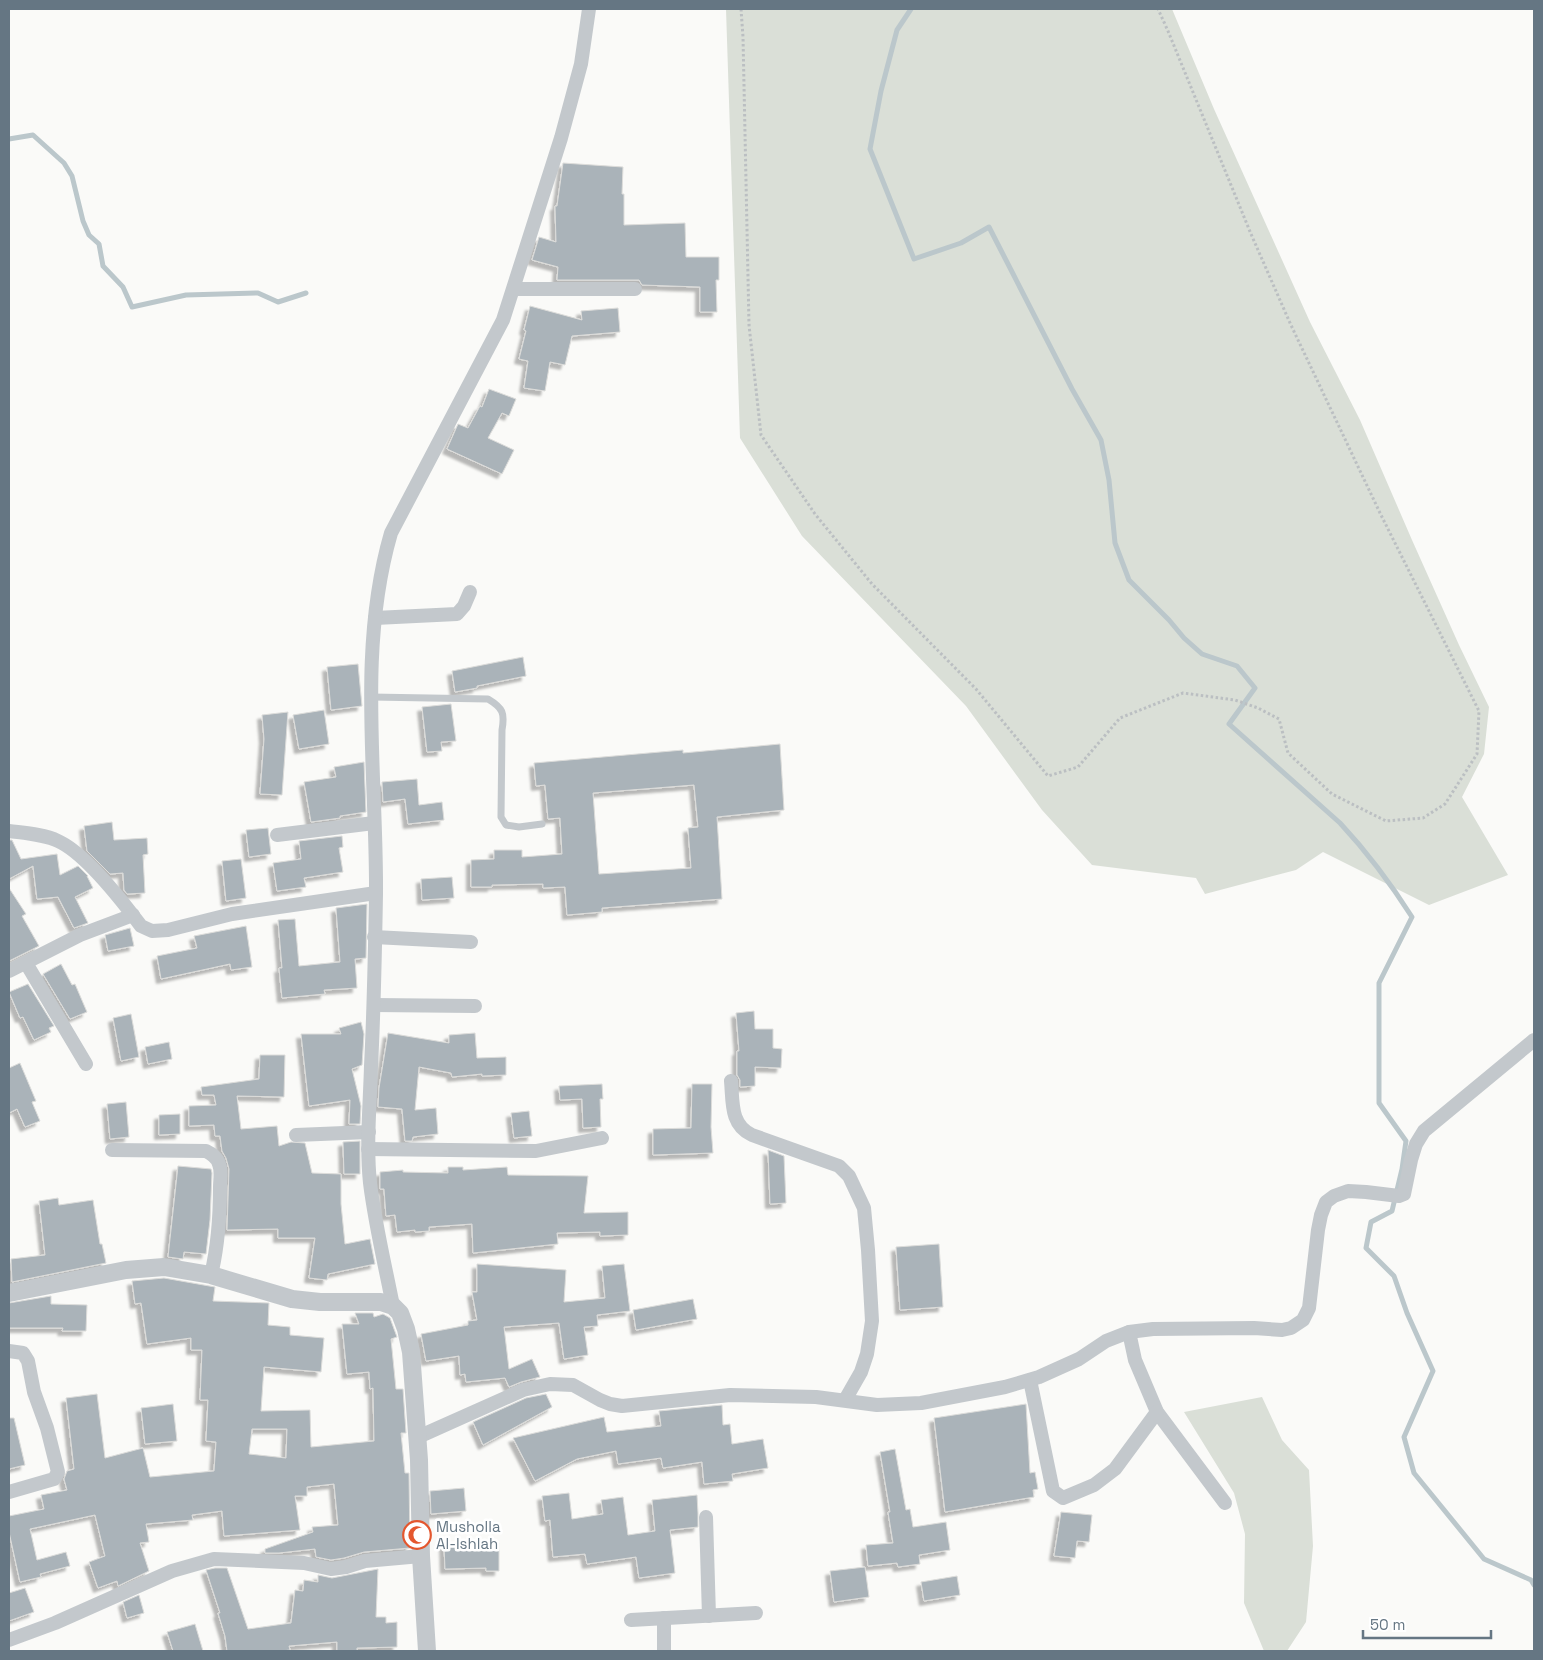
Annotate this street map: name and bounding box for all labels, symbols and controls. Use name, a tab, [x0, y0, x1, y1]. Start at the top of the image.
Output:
place label: Musholla Al-Ishlah	[436, 1517, 501, 1553]
mosque icon: Musholla Al-Ishlah	[402, 1520, 432, 1550]
scale bar	[1363, 1608, 1490, 1640]
text: 50 m	[1370, 1615, 1405, 1634]

